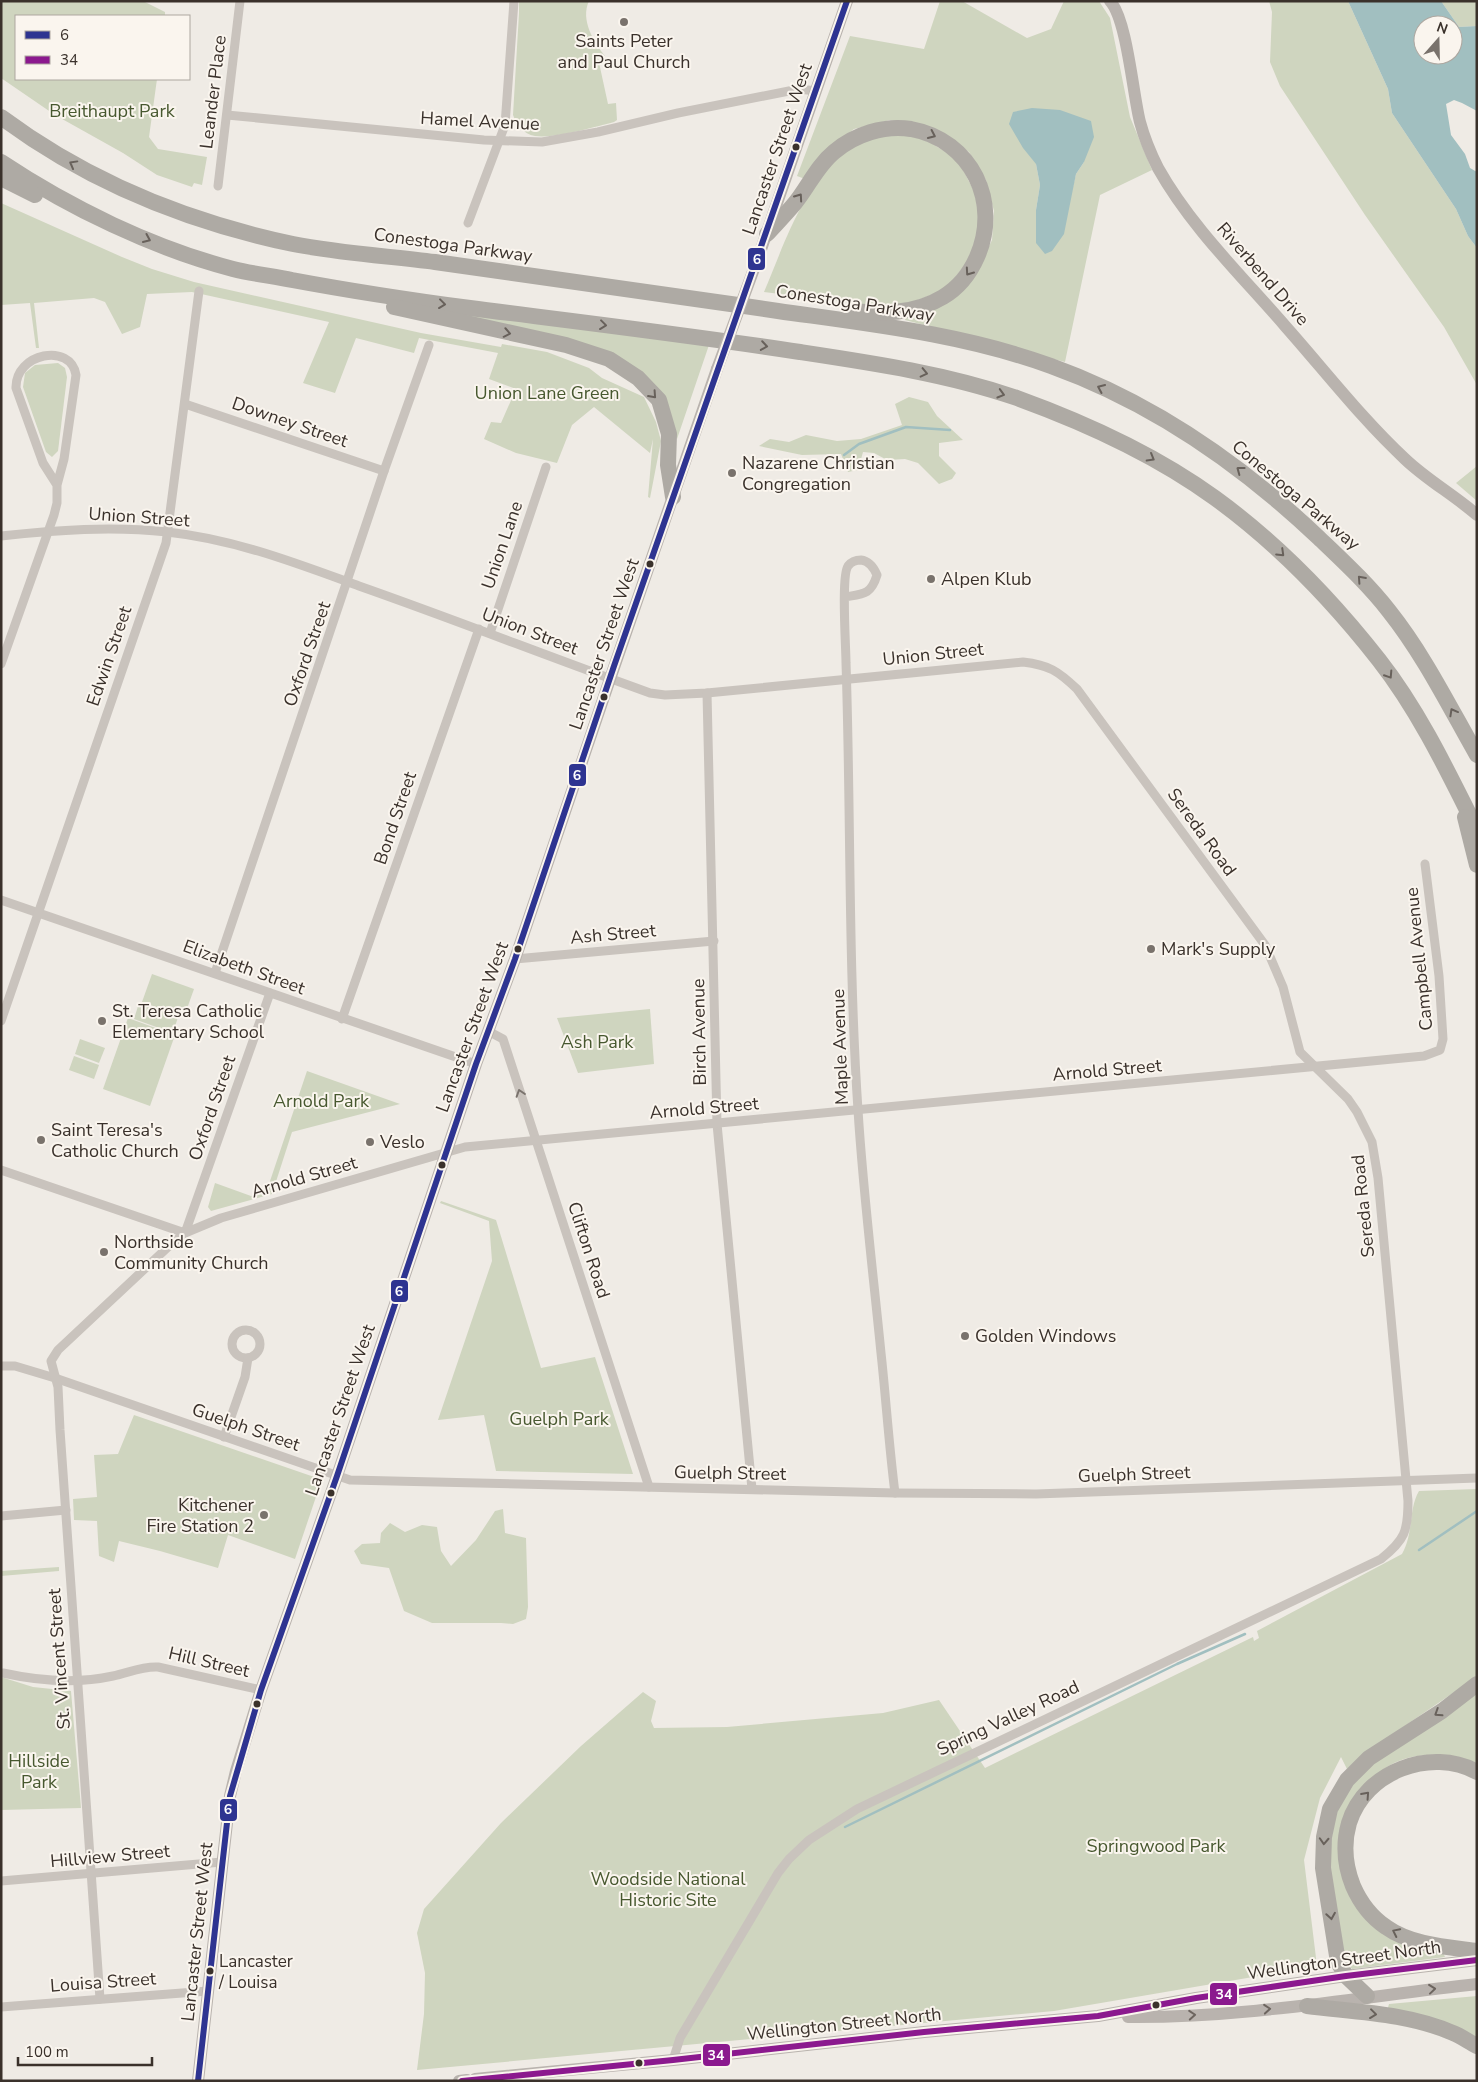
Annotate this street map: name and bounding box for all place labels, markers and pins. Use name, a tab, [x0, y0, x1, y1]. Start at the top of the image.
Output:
marker: Saints Peter and Paul Church	[618, 16, 630, 28]
place label: Saints Peter and Paul Church	[558, 29, 690, 74]
unlabelled marker	[791, 142, 801, 152]
place label: Nazarene Christian Congregation	[742, 451, 895, 496]
marker: Nazarene Christian Congregation	[726, 467, 738, 479]
unlabelled marker	[645, 559, 655, 569]
place label: Alpen Klub	[941, 567, 1032, 591]
marker: Alpen Klub	[925, 573, 937, 585]
unlabelled marker	[599, 692, 609, 702]
place label: Mark's Supply	[1161, 937, 1276, 961]
marker: Mark's Supply	[1145, 943, 1157, 955]
unlabelled marker	[513, 944, 523, 954]
place label: St. Teresa Catholic Elementary School	[112, 999, 265, 1044]
marker: St. Teresa Catholic Elementary School	[96, 1015, 108, 1027]
place label: Saint Teresa's Catholic Church	[51, 1118, 179, 1163]
place label: Veslo	[379, 1130, 425, 1154]
marker: Saint Teresa's Catholic Church	[35, 1134, 47, 1146]
marker: Veslo	[364, 1136, 376, 1148]
unlabelled marker	[437, 1160, 447, 1170]
place label: Northside Community Church	[114, 1230, 268, 1275]
marker: Northside Community Church	[98, 1246, 110, 1258]
place label: Golden Windows	[975, 1324, 1116, 1348]
marker: Golden Windows	[959, 1330, 971, 1342]
unlabelled marker	[326, 1488, 336, 1498]
place label: Kitchener Fire Station 2	[146, 1493, 255, 1538]
marker: Kitchener Fire Station 2	[258, 1509, 270, 1521]
unlabelled marker	[252, 1699, 262, 1709]
place label: Lancaster / Louisa	[218, 1950, 293, 1994]
marker: Lancaster / Louisa	[205, 1966, 215, 1976]
unlabelled marker	[1151, 2000, 1161, 2010]
unlabelled marker	[634, 2058, 644, 2068]

